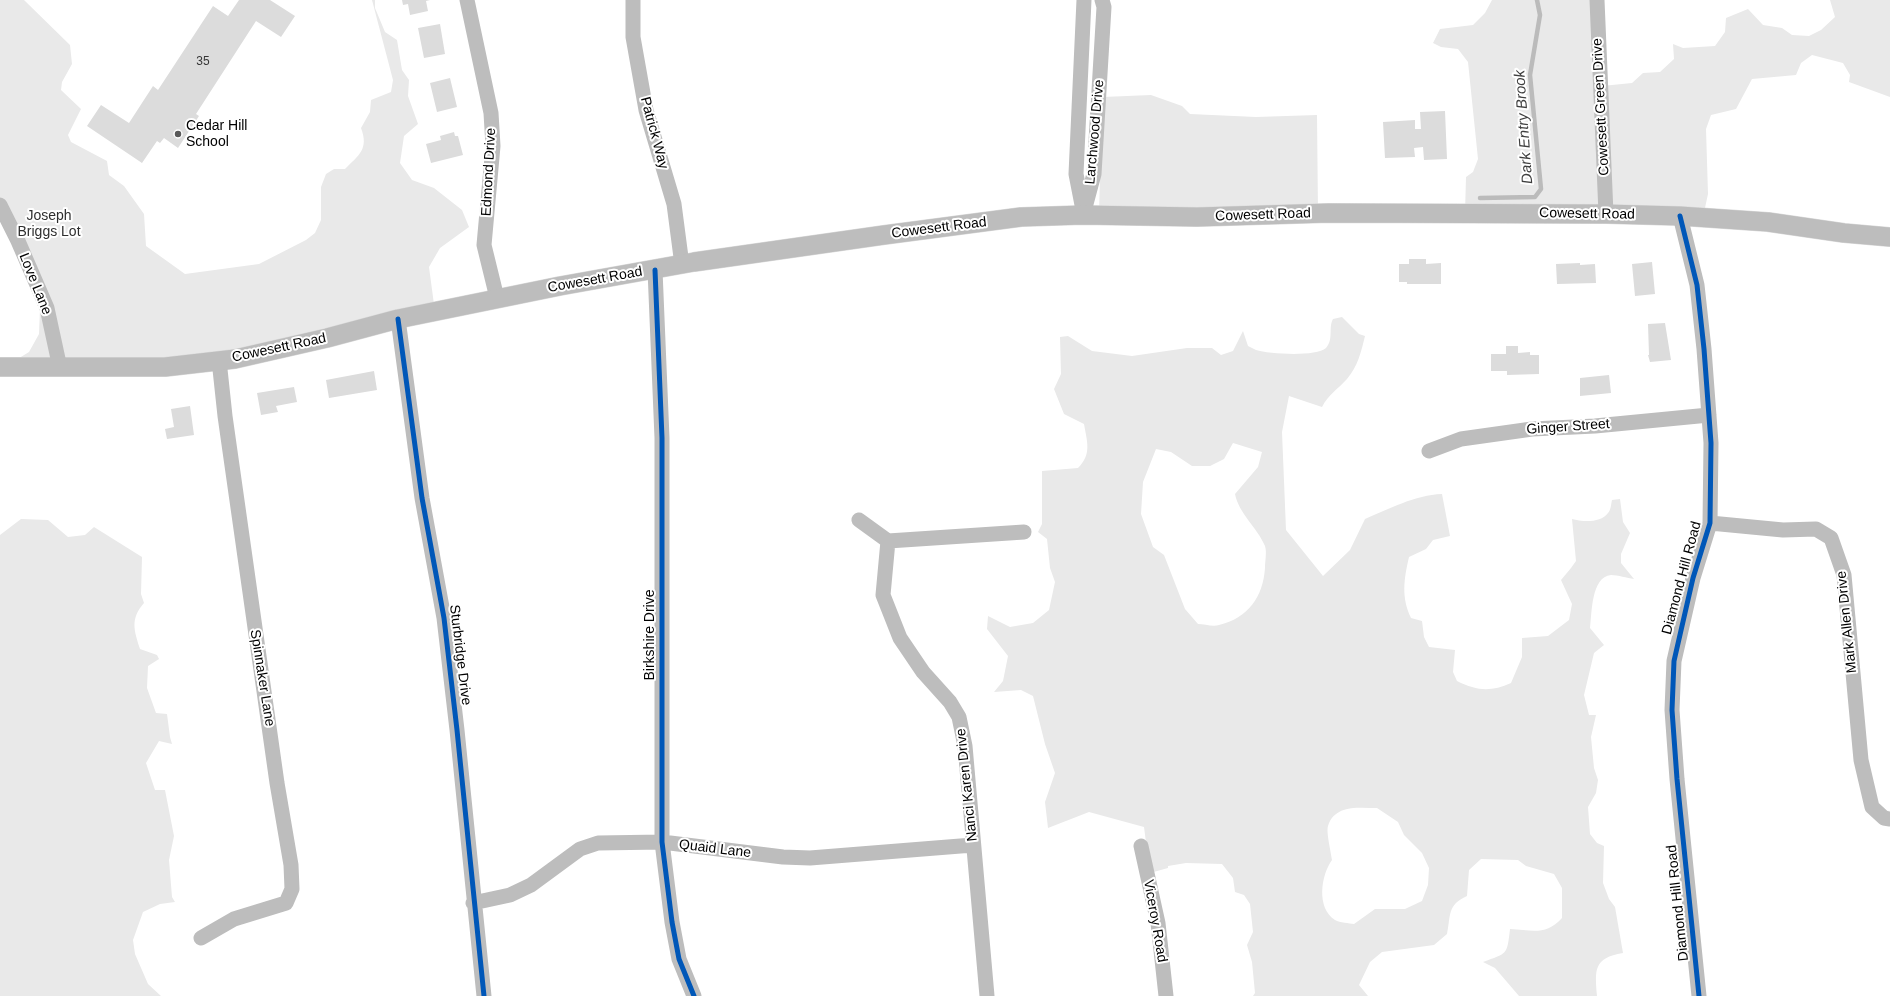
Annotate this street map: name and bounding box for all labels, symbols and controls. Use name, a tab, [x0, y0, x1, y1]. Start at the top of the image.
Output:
street label: Cowesett Green Drive	[1589, 38, 1613, 176]
house number: 35	[196, 55, 210, 69]
water label: Dark Entry Brook	[1511, 69, 1537, 185]
street label: Larchwood Drive	[1082, 79, 1108, 185]
street label: Patrick Way	[636, 95, 672, 171]
place label: Cedar Hill School	[186, 118, 247, 150]
street label: Edmond Drive	[478, 127, 500, 217]
marker: Cedar Hill School	[173, 129, 183, 139]
street label: Cowesett Road	[1215, 205, 1311, 225]
street label: Cowesett Road	[1539, 205, 1635, 223]
park label: Joseph Briggs Lot	[17, 208, 81, 240]
street label: Cowesett Road	[890, 214, 988, 242]
street label: Love Lane	[15, 251, 55, 317]
street label: Cowesett Road	[546, 263, 644, 297]
street label: Cowesett Road	[230, 330, 328, 366]
street label: Ginger Street	[1526, 416, 1610, 438]
street label: Diamond Hill Road	[1659, 519, 1705, 637]
street label: Mark Allen Drive	[1833, 570, 1861, 674]
street label: Birkshire Drive	[642, 589, 658, 681]
street label: Sturbridge Drive	[445, 604, 475, 706]
street label: Spinnaker Lane	[246, 628, 278, 728]
street label: Nanci Karen Drive	[953, 728, 981, 842]
street label: Quaid Lane	[678, 836, 752, 862]
street label: Diamond Hill Road	[1664, 844, 1692, 962]
street label: Viceroy Road	[1139, 878, 1171, 964]

